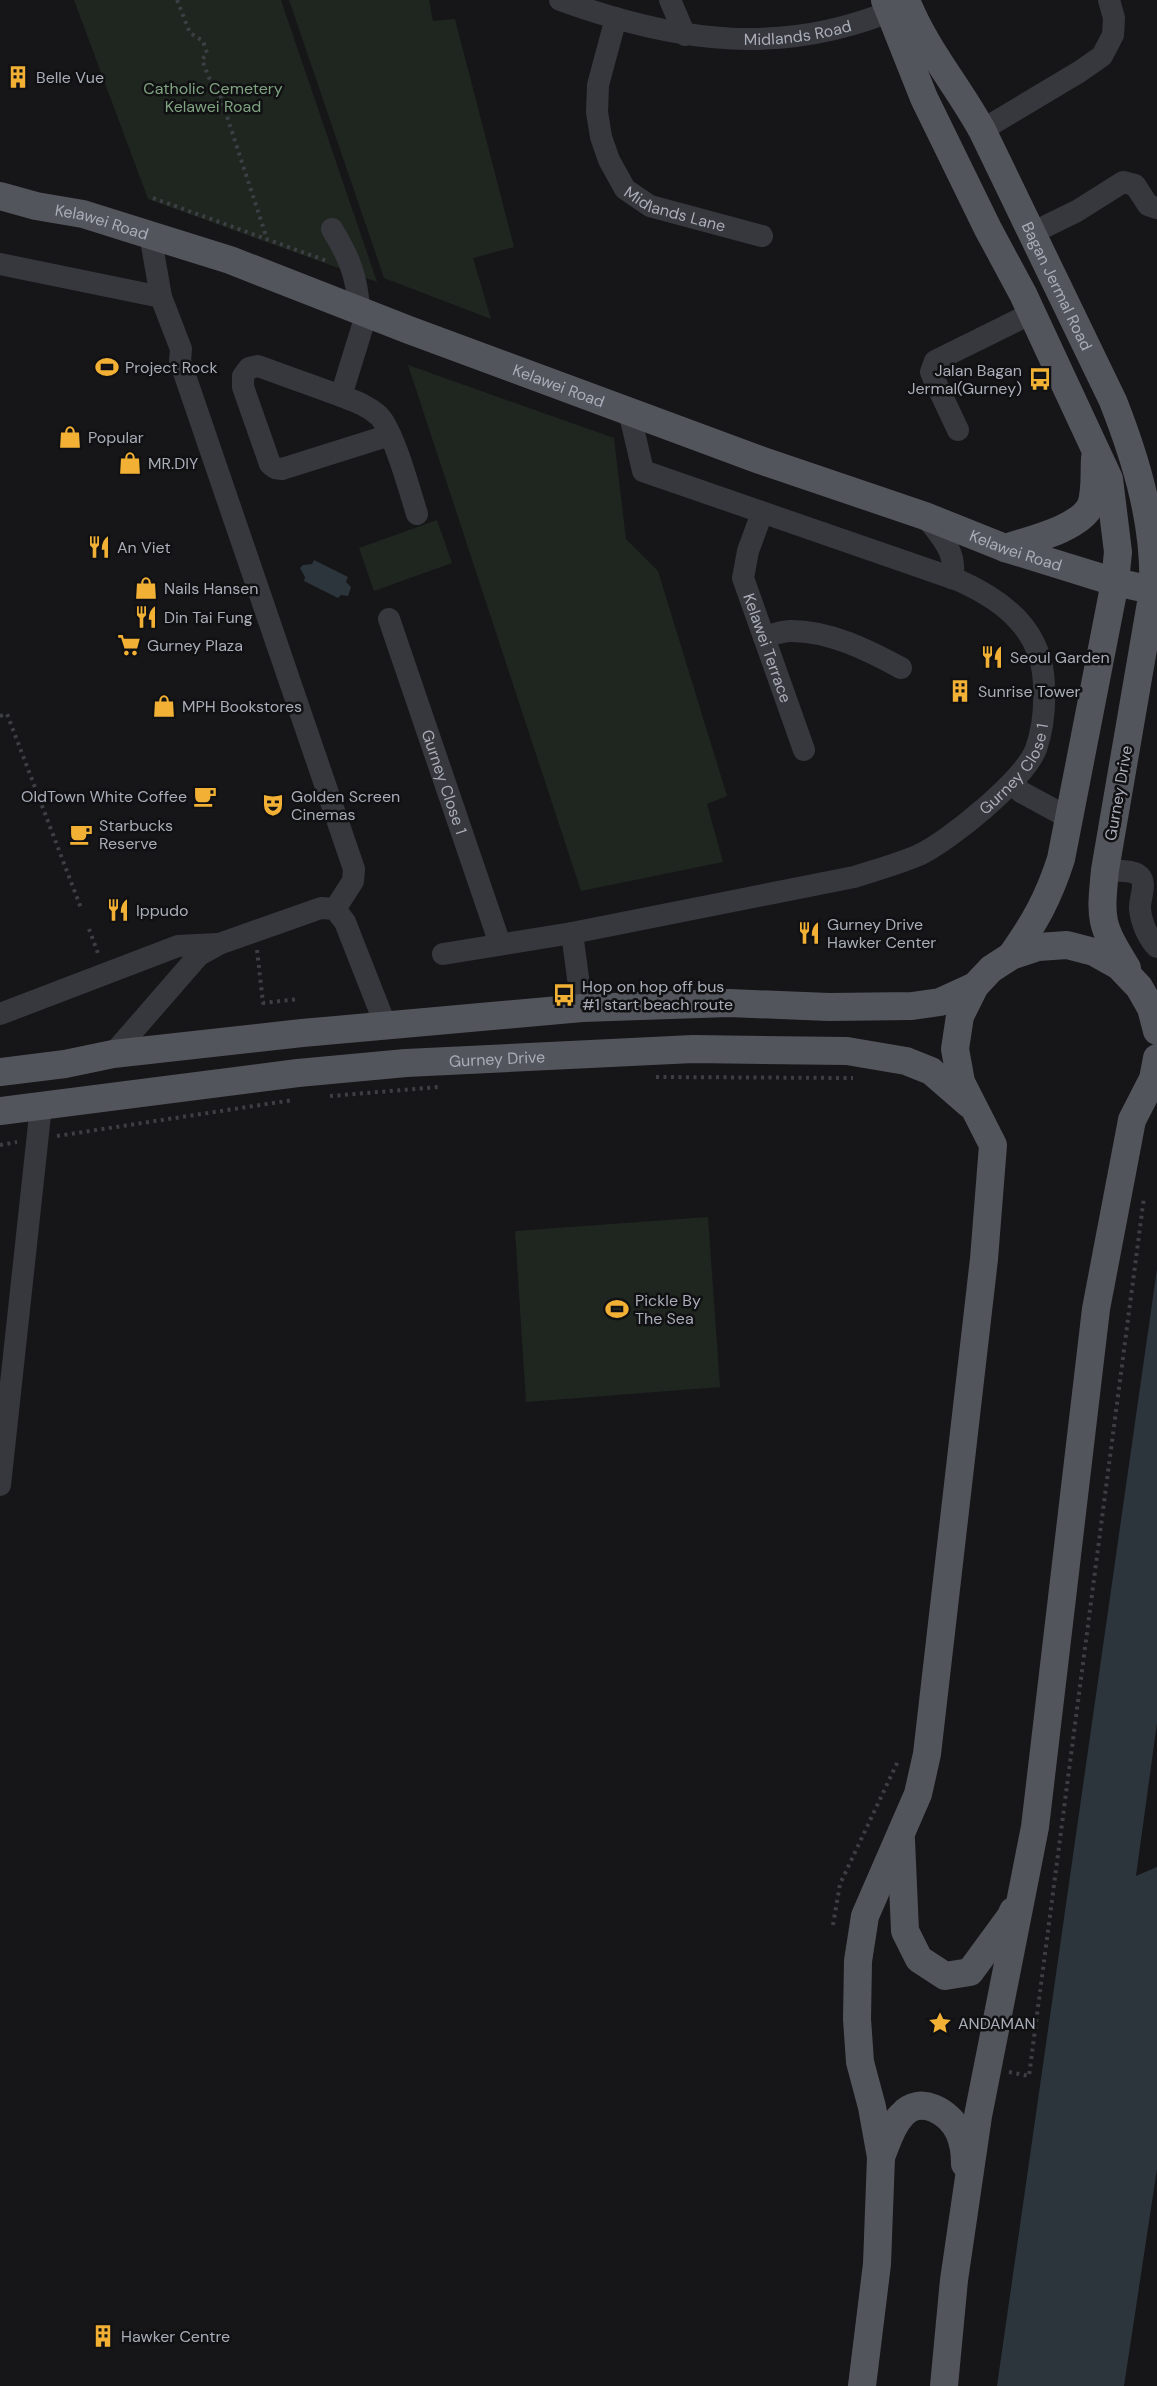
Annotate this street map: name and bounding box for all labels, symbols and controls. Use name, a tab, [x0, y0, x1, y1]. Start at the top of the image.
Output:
street label: Midlands Road	[744, 15, 854, 50]
building icon: Belle Vue	[5, 64, 31, 90]
place label: Belle Vue	[36, 67, 104, 88]
park label: Catholic Cemetery Kelawei Road	[143, 78, 283, 117]
street label: Midlands Lane	[620, 182, 728, 237]
street label: Kelawei Road	[53, 199, 151, 245]
street label: Bagan Jermal Road	[1017, 218, 1097, 354]
sports icon: Project Rock	[94, 354, 120, 380]
place label: Project Rock	[125, 357, 218, 378]
street label: Kelawei Road	[510, 359, 607, 413]
place label: Jalan Bagan Jermal(Gurney)	[908, 360, 1022, 399]
bus stop icon: Jalan Bagan Jermal(Gurney)	[1027, 366, 1053, 392]
shop icon: Popular	[57, 424, 83, 450]
place label: Popular	[88, 427, 144, 448]
shop icon: MR.DIY	[117, 450, 143, 476]
place label: MR.DIY	[148, 453, 198, 474]
street label: Kelawei Road	[966, 525, 1065, 576]
restaurant icon: An Viet	[86, 534, 112, 560]
place label: An Viet	[117, 537, 171, 558]
shop icon: Nails Hansen	[133, 575, 159, 601]
place label: Nails Hansen	[164, 578, 259, 599]
street label: Kelawei Terrace	[738, 590, 796, 705]
restaurant icon: Din Tai Fung	[133, 604, 159, 630]
place label: Din Tai Fung	[164, 607, 253, 628]
supermarket icon: Gurney Plaza	[116, 632, 142, 658]
place label: Gurney Plaza	[147, 635, 243, 656]
restaurant icon: Seoul Garden	[979, 644, 1005, 670]
place label: Seoul Garden	[1010, 647, 1110, 668]
building icon: Sunrise Tower	[947, 678, 973, 704]
place label: Sunrise Tower	[978, 681, 1080, 702]
shop icon: MPH Bookstores	[151, 693, 177, 719]
place label: MPH Bookstores	[182, 696, 302, 717]
street label: Gurney Close 1	[975, 722, 1053, 819]
street label: Gurney Close 1	[417, 727, 472, 837]
street label: Gurney Drive	[1100, 744, 1137, 842]
cafe icon: OldTown White Coffee	[192, 783, 218, 809]
place label: OldTown White Coffee	[21, 786, 187, 807]
place label: Golden Screen Cinemas	[291, 786, 400, 825]
theatre icon: Golden Screen Cinemas	[260, 792, 286, 818]
place label: Starbucks Reserve	[99, 815, 173, 854]
cafe icon: Starbucks Reserve	[68, 821, 94, 847]
restaurant icon: Ippudo	[105, 897, 131, 923]
place label: Ippudo	[136, 900, 188, 921]
place label: Gurney Drive Hawker Center	[827, 914, 936, 953]
restaurant icon: Gurney Drive Hawker Center	[796, 920, 822, 946]
place label: Hop on hop off bus #1 start beach route	[582, 976, 733, 1015]
bus stop icon: Hop on hop off bus #1 start beach route	[551, 982, 577, 1008]
street label: Gurney Drive	[448, 1046, 546, 1072]
place label: Pickle By The Sea	[635, 1290, 701, 1329]
sports icon: Pickle By The Sea	[604, 1296, 630, 1322]
place icon: ANDAMAN	[927, 2010, 953, 2036]
place label: ANDAMAN	[958, 2013, 1036, 2034]
building icon: Hawker Centre	[90, 2323, 116, 2349]
place label: Hawker Centre	[121, 2326, 230, 2347]

